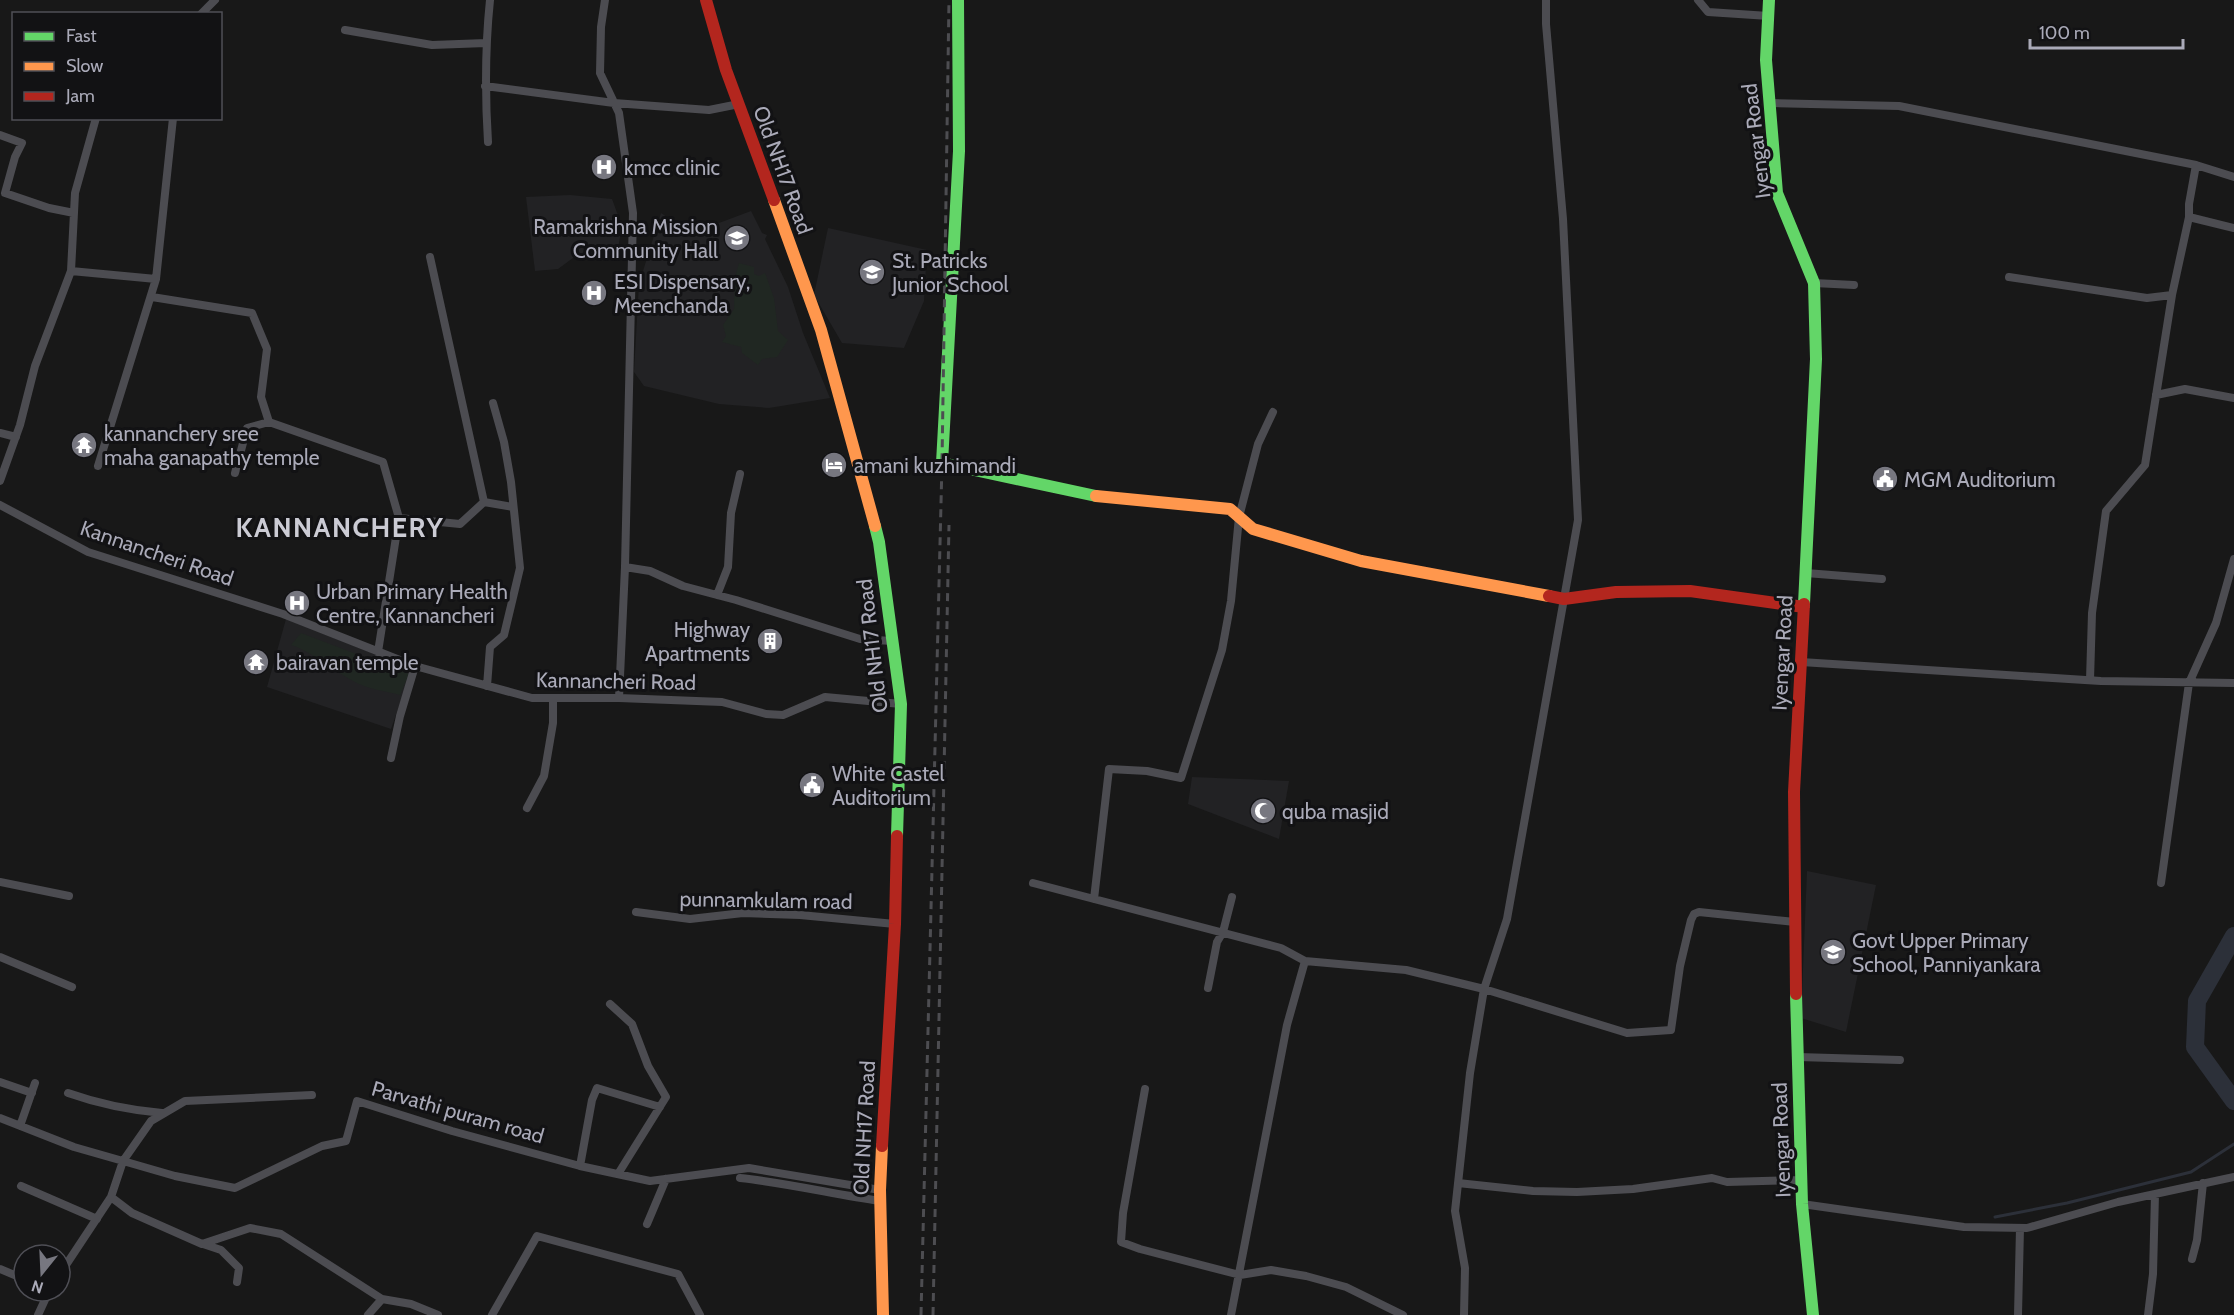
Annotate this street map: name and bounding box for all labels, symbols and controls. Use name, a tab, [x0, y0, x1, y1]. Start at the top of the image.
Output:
legend	[12, 12, 222, 120]
scale bar	[2030, 12, 2183, 50]
text: 100 m	[2039, 22, 2090, 44]
text: Fast	[66, 25, 97, 47]
text: Slow	[66, 55, 103, 77]
street label: Iyengar Road	[1737, 82, 1775, 200]
text: Jam	[65, 85, 95, 107]
street label: Old NH17 Road	[748, 102, 818, 238]
hospital icon: kmcc clinic	[589, 152, 619, 182]
place label: kmcc clinic	[624, 155, 720, 180]
place label: Ramakrishna Mission Community Hall	[533, 214, 718, 263]
school or university icon: Ramakrishna Mission Community Hall	[722, 223, 752, 253]
place label: St. Patricks Junior School	[891, 248, 1009, 297]
school or university icon: St. Patricks Junior School	[857, 257, 887, 287]
place label: ESI Dispensary, Meenchanda	[614, 269, 750, 318]
hospital icon: ESI Dispensary, Meenchanda	[579, 278, 609, 308]
place label: kannanchery sree maha ganapathy temple	[104, 421, 320, 470]
temple icon: kannanchery sree maha ganapathy temple	[69, 430, 99, 460]
hotel icon: amani kuzhimandi	[819, 450, 849, 480]
place label: amani kuzhimandi	[854, 453, 1016, 478]
public building icon: MGM Auditorium	[1870, 464, 1900, 494]
place label: MGM Auditorium	[1904, 467, 2056, 492]
district label: KANNANCHERY	[236, 511, 444, 544]
street label: Kannancheri Road	[77, 515, 237, 591]
street label: Old NH17 Road	[851, 578, 893, 714]
place label: Urban Primary Health Centre, Kannancheri	[316, 579, 508, 628]
hospital icon: Urban Primary Health Centre, Kannancheri	[282, 588, 312, 618]
street label: Iyengar Road	[1766, 595, 1798, 711]
place label: Highway Apartments	[645, 617, 750, 666]
building icon: Highway Apartments	[755, 626, 785, 656]
temple icon: bairavan temple	[241, 647, 271, 677]
place label: bairavan temple	[276, 650, 419, 675]
street label: Kannancheri Road	[536, 667, 696, 695]
place label: White Castel Auditorium	[832, 761, 945, 810]
public building icon: White Castel Auditorium	[797, 770, 827, 800]
mosque icon: quba masjid	[1248, 796, 1278, 826]
place label: quba masjid	[1282, 799, 1389, 825]
street label: punnamkulam road	[679, 886, 853, 914]
place label: Govt Upper Primary School, Panniyankara	[1852, 928, 2040, 977]
school or university icon: Govt Upper Primary School, Panniyankara	[1818, 937, 1848, 967]
street label: Old NH17 Road	[848, 1060, 880, 1196]
street label: Parvathi puram road	[369, 1075, 547, 1149]
street label: Iyengar Road	[1766, 1082, 1796, 1198]
north arrow	[12, 1243, 72, 1303]
text: N	[29, 1276, 46, 1298]

